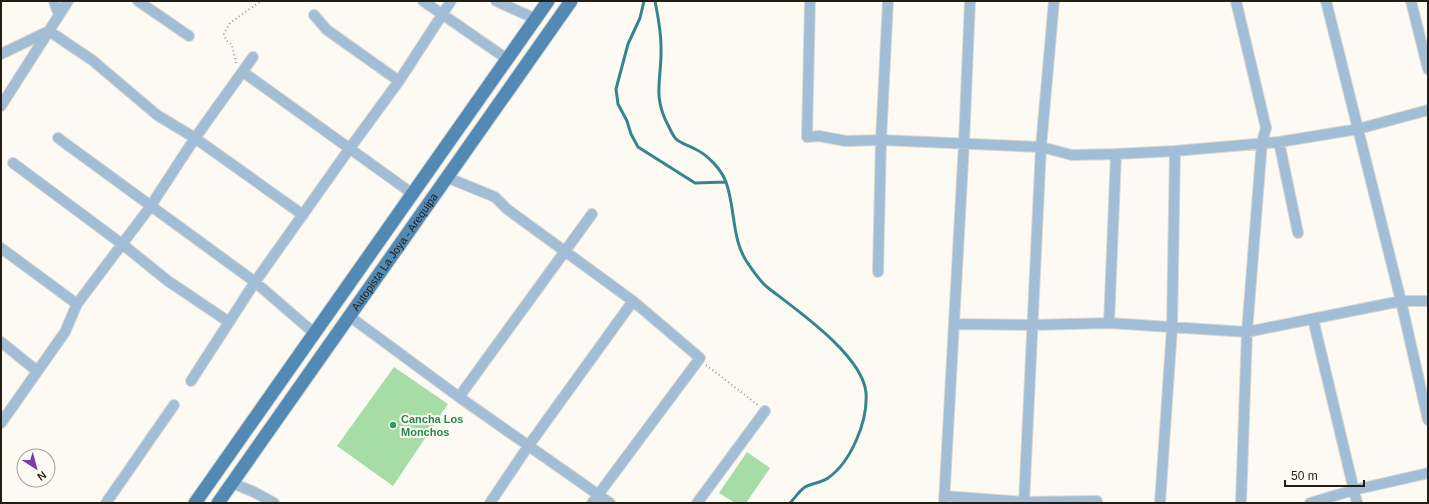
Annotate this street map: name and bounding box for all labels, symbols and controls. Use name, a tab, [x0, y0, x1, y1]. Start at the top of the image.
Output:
street label: Autopista La Joya - Arequipa	[349, 190, 441, 313]
place label: Cancha Los Monchos	[401, 413, 463, 438]
marker: Cancha Los Monchos	[388, 420, 398, 430]
north arrow	[16, 448, 56, 488]
scale bar	[1285, 462, 1364, 488]
text: N	[35, 469, 49, 483]
text: 50 m	[1291, 469, 1318, 483]

